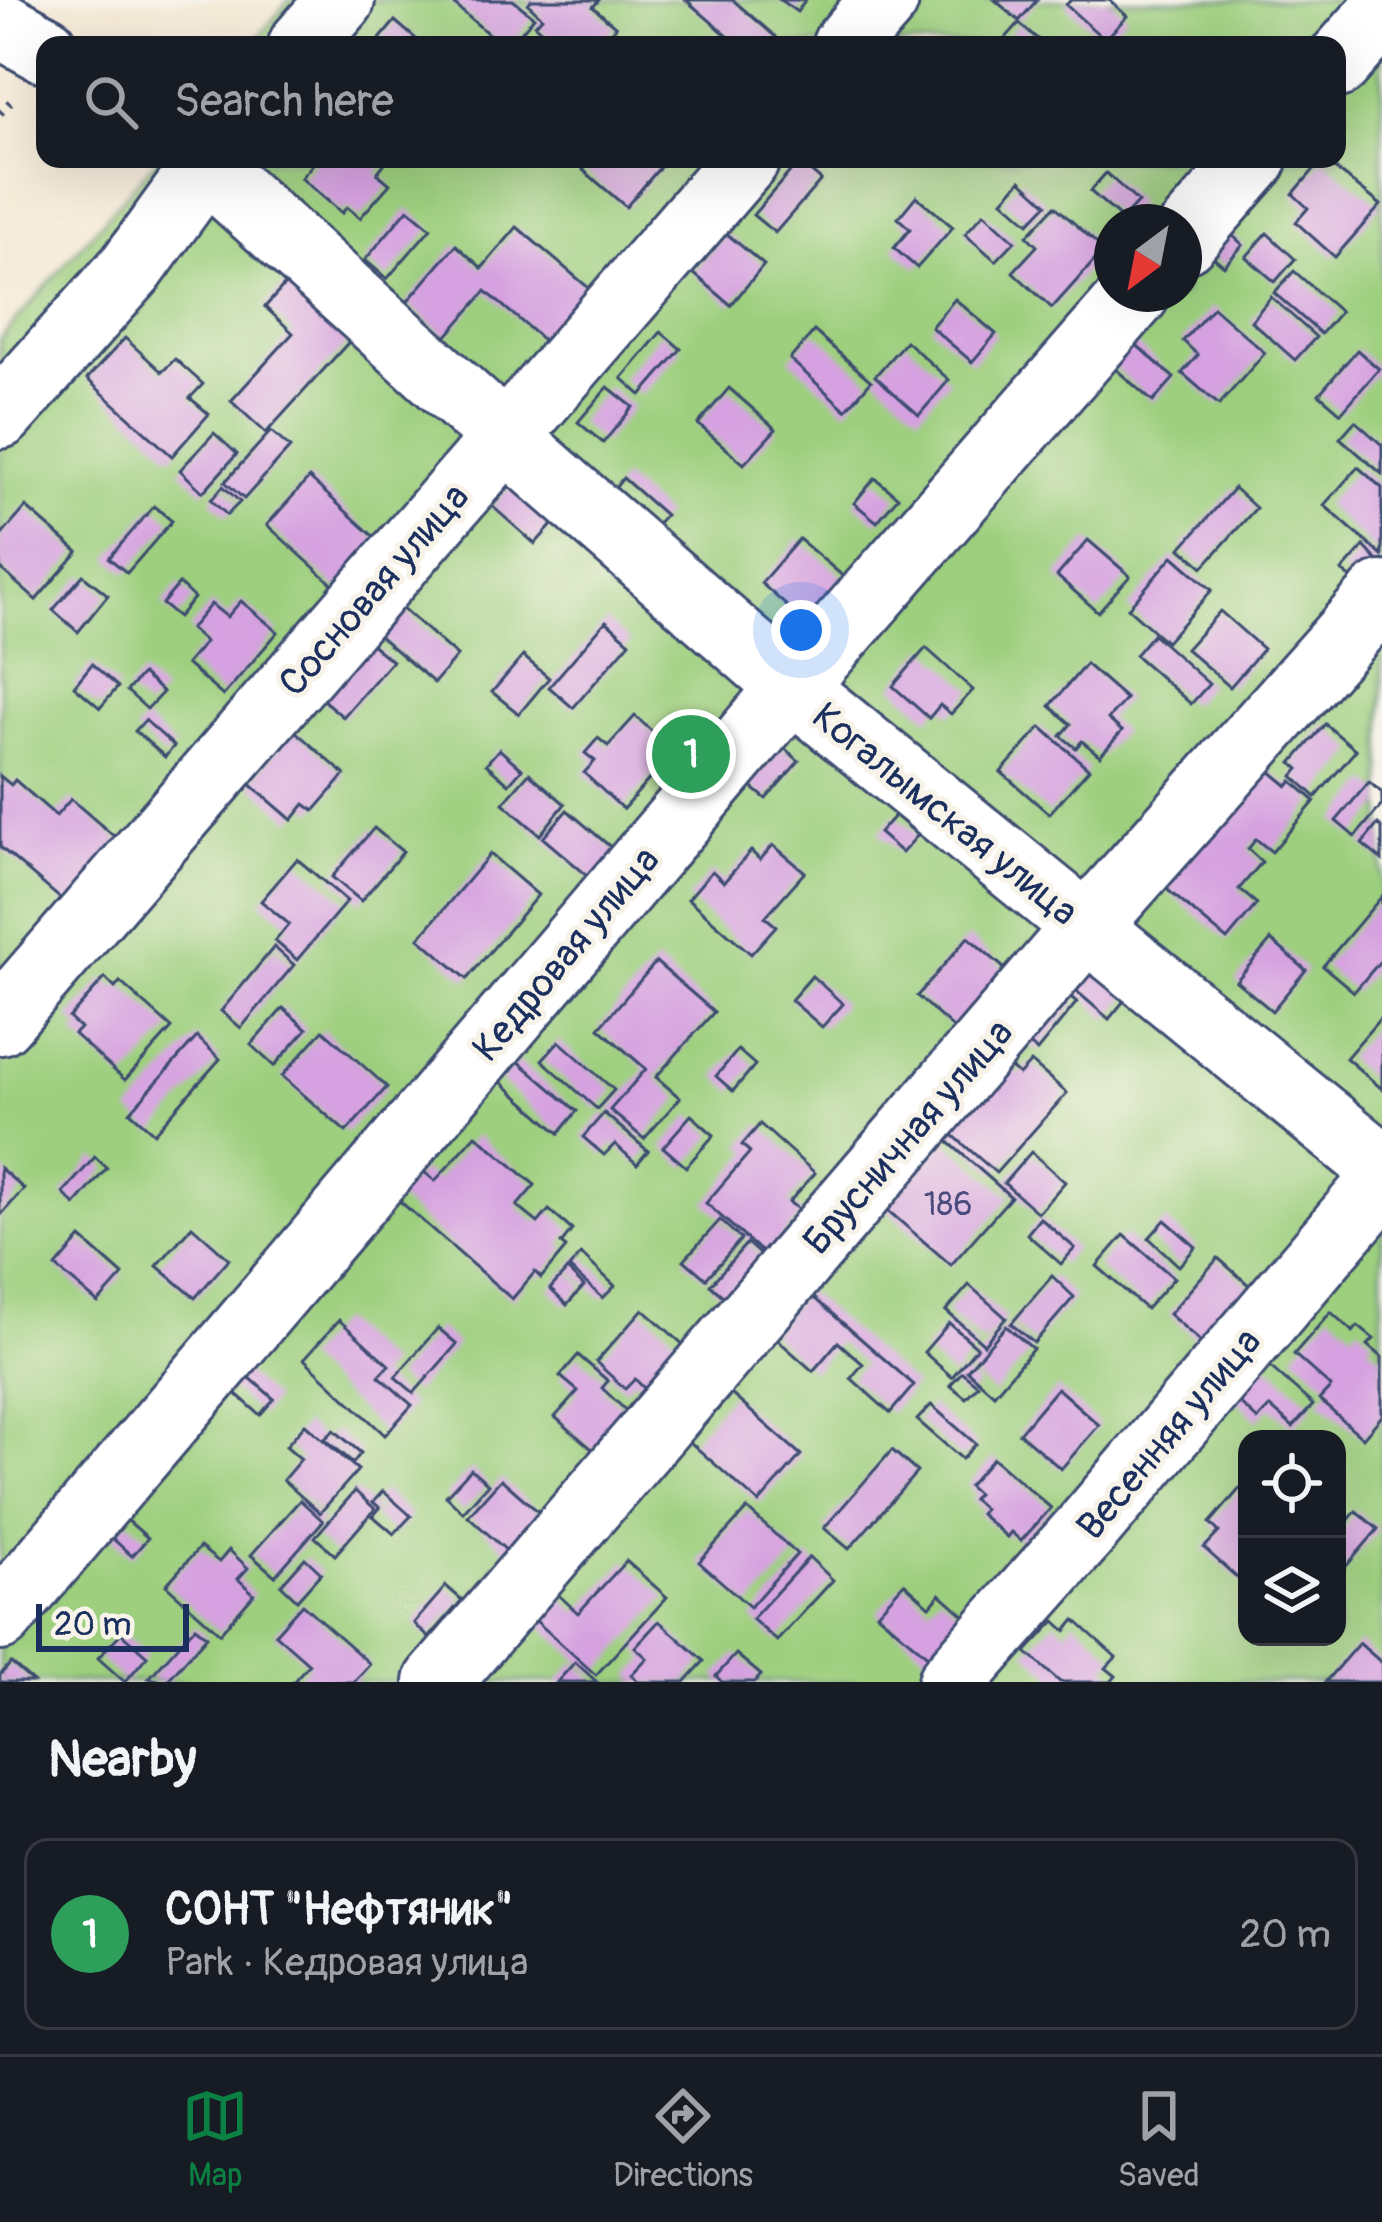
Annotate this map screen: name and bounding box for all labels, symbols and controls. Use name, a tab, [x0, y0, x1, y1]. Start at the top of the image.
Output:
search box	[36, 36, 1346, 168]
icon: search	[78, 69, 144, 135]
text: Search here	[174, 74, 394, 130]
north arrow	[1094, 204, 1202, 312]
street label: Сосновая улица	[268, 473, 480, 707]
your location	[771, 600, 831, 660]
street label: Когалымская улица	[802, 692, 1088, 936]
pin: 1	[652, 709, 730, 799]
street label: Кедровая улица	[462, 836, 670, 1071]
street label: Брусничная улица	[792, 1009, 1024, 1265]
house number: 186	[924, 1184, 972, 1225]
street label: Весенняя улица	[1066, 1318, 1272, 1550]
map controls	[1238, 1430, 1346, 1646]
button: locate	[1238, 1430, 1346, 1538]
button: layers	[1238, 1538, 1346, 1646]
scale bar	[36, 1598, 189, 1651]
text: 20 m	[54, 1604, 131, 1645]
text: Nearby	[48, 1728, 196, 1792]
text: СОНТ "Нефтяник"	[165, 1882, 513, 1938]
text: 1	[82, 1910, 98, 1959]
text: 20 m	[1239, 1910, 1331, 1959]
text: Park · Кедровая улица	[165, 1938, 528, 1987]
tab: Map	[182, 2083, 248, 2196]
tab: Directions	[613, 2083, 753, 2196]
tab: Saved	[1118, 2083, 1200, 2196]

